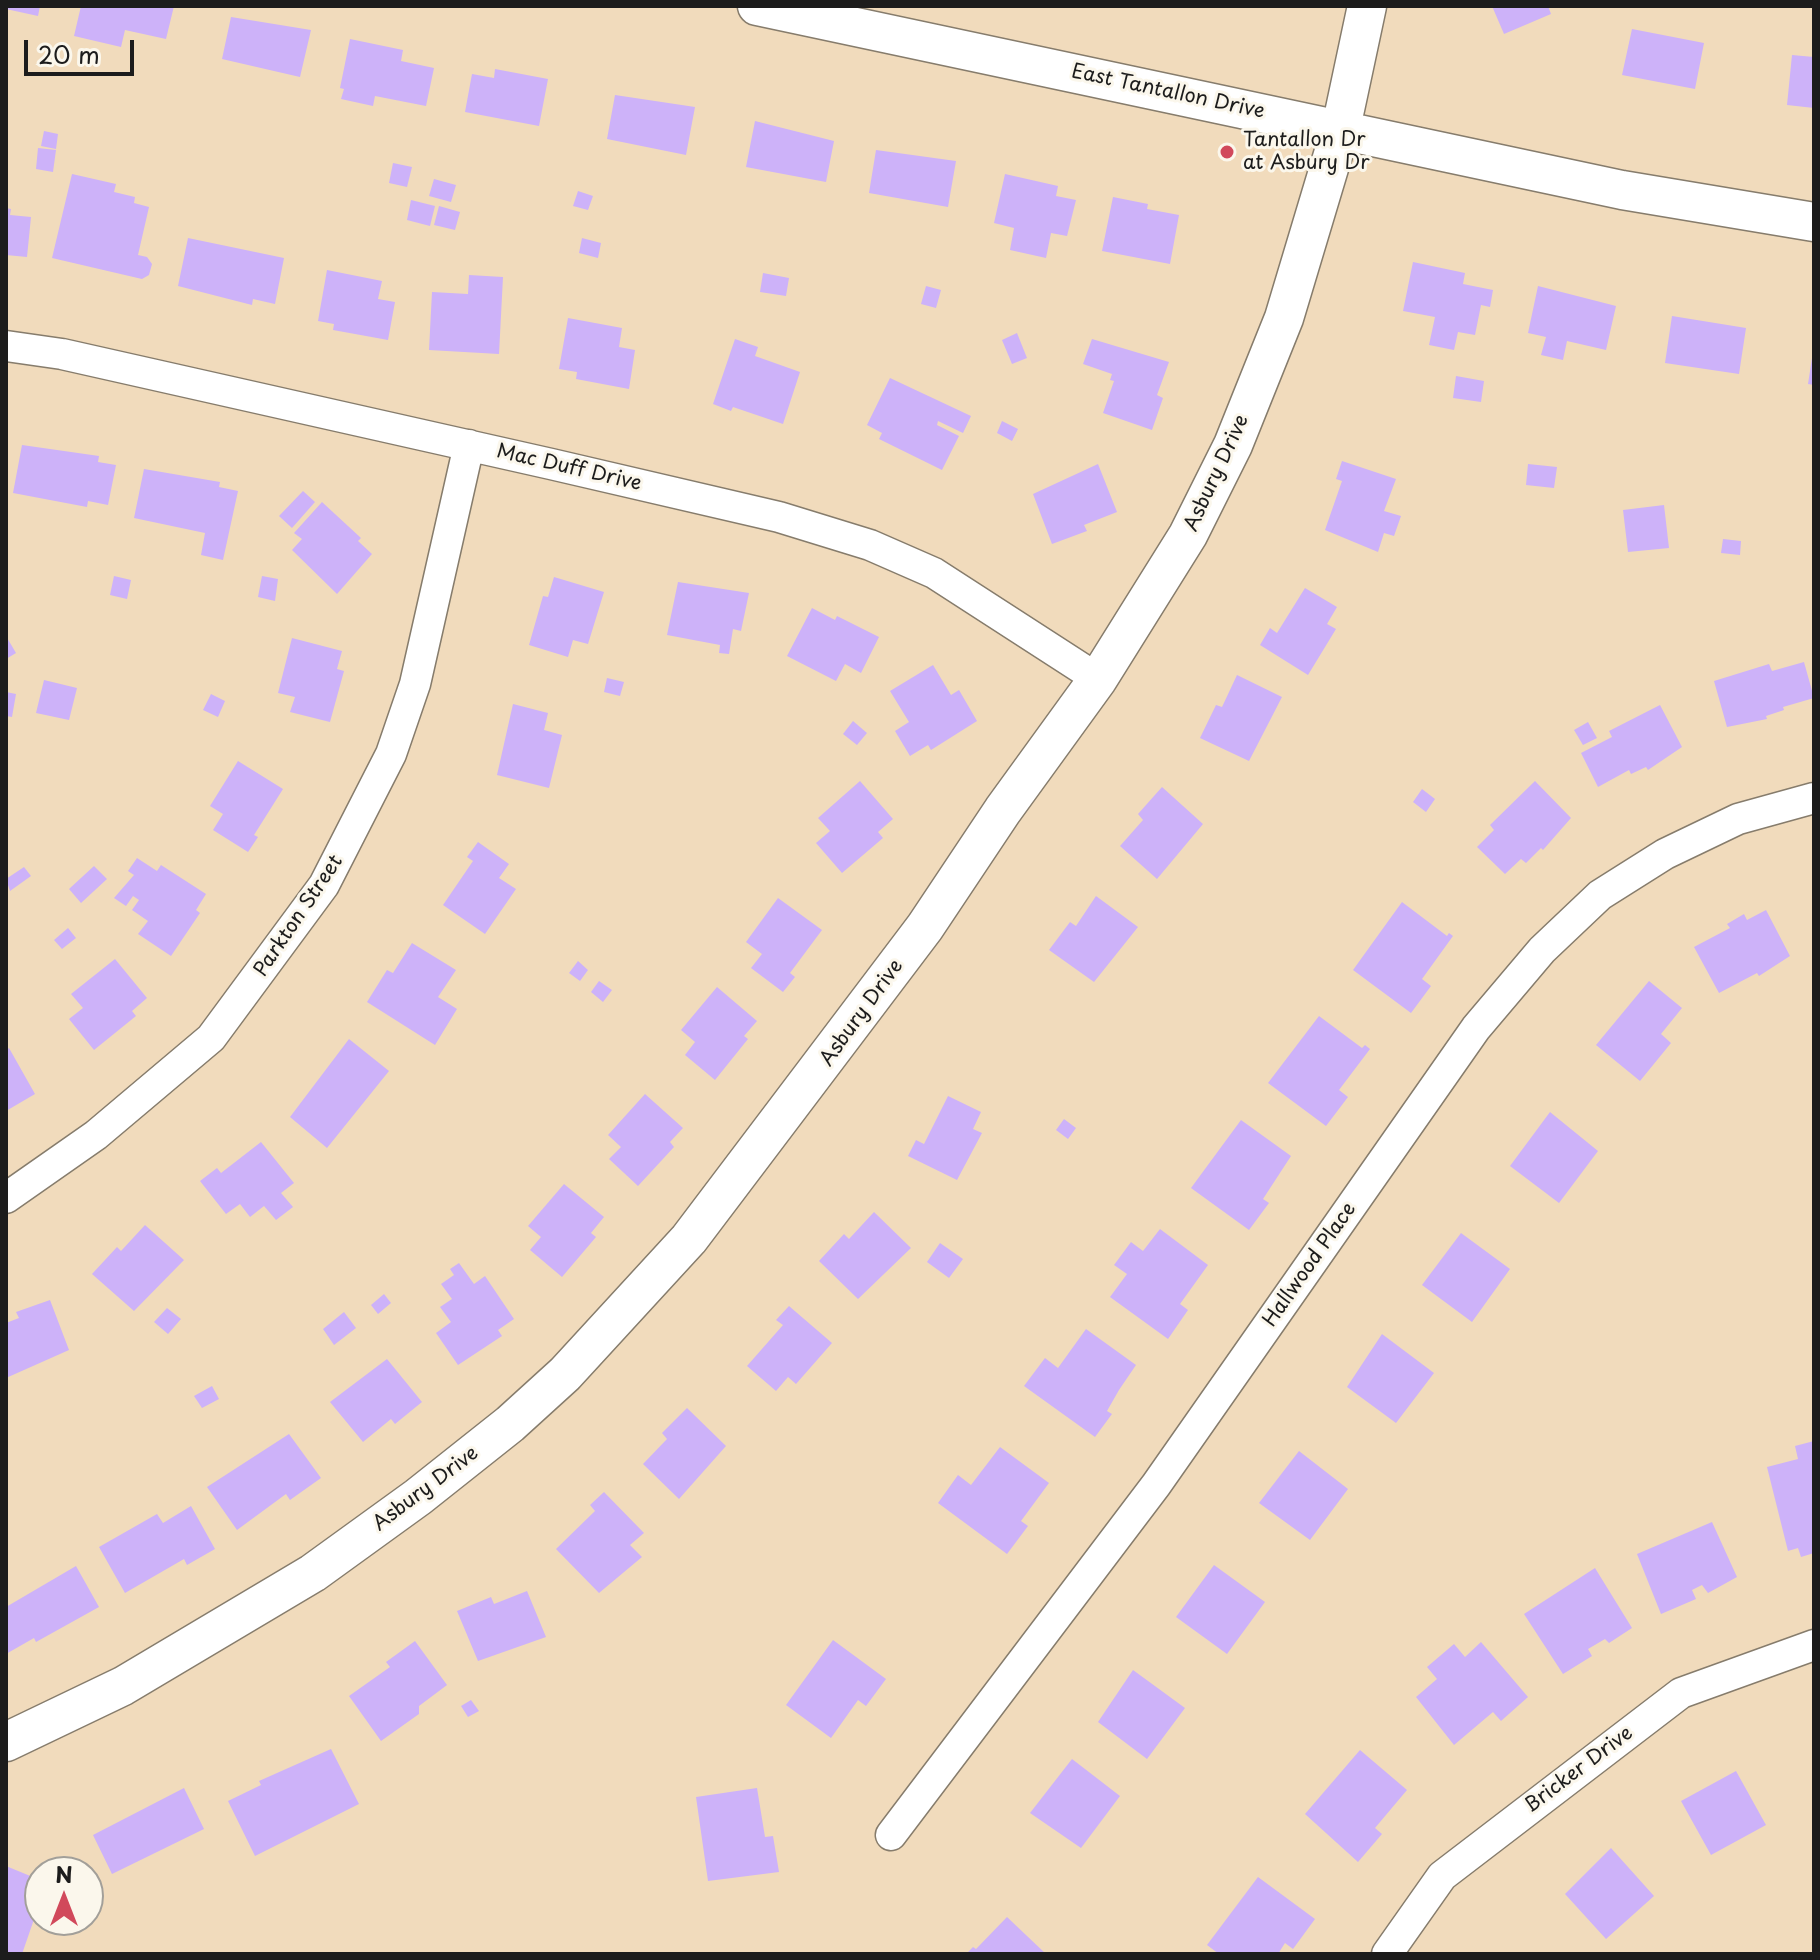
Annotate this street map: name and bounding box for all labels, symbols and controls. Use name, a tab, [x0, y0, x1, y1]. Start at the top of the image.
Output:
scale bar	[28, 24, 138, 74]
text: 20 m	[38, 36, 100, 72]
street label: East Tantallon Drive	[1069, 60, 1267, 124]
place label: Tantallon Dr at Asbury Dr	[1243, 128, 1370, 175]
marker: Tantallon Dr at Asbury Dr	[1218, 143, 1236, 161]
street label: Asbury Drive	[1180, 411, 1254, 535]
street label: Mac Duff Drive	[494, 440, 644, 496]
street label: Parkton Street	[250, 851, 348, 981]
street label: Asbury Drive	[815, 955, 909, 1071]
street label: Hallwood Place	[1258, 1198, 1362, 1332]
street label: Asbury Drive	[369, 1442, 483, 1536]
street label: Bricker Drive	[1520, 1722, 1638, 1818]
north arrow	[24, 1856, 104, 1936]
text: N	[55, 1857, 73, 1890]

